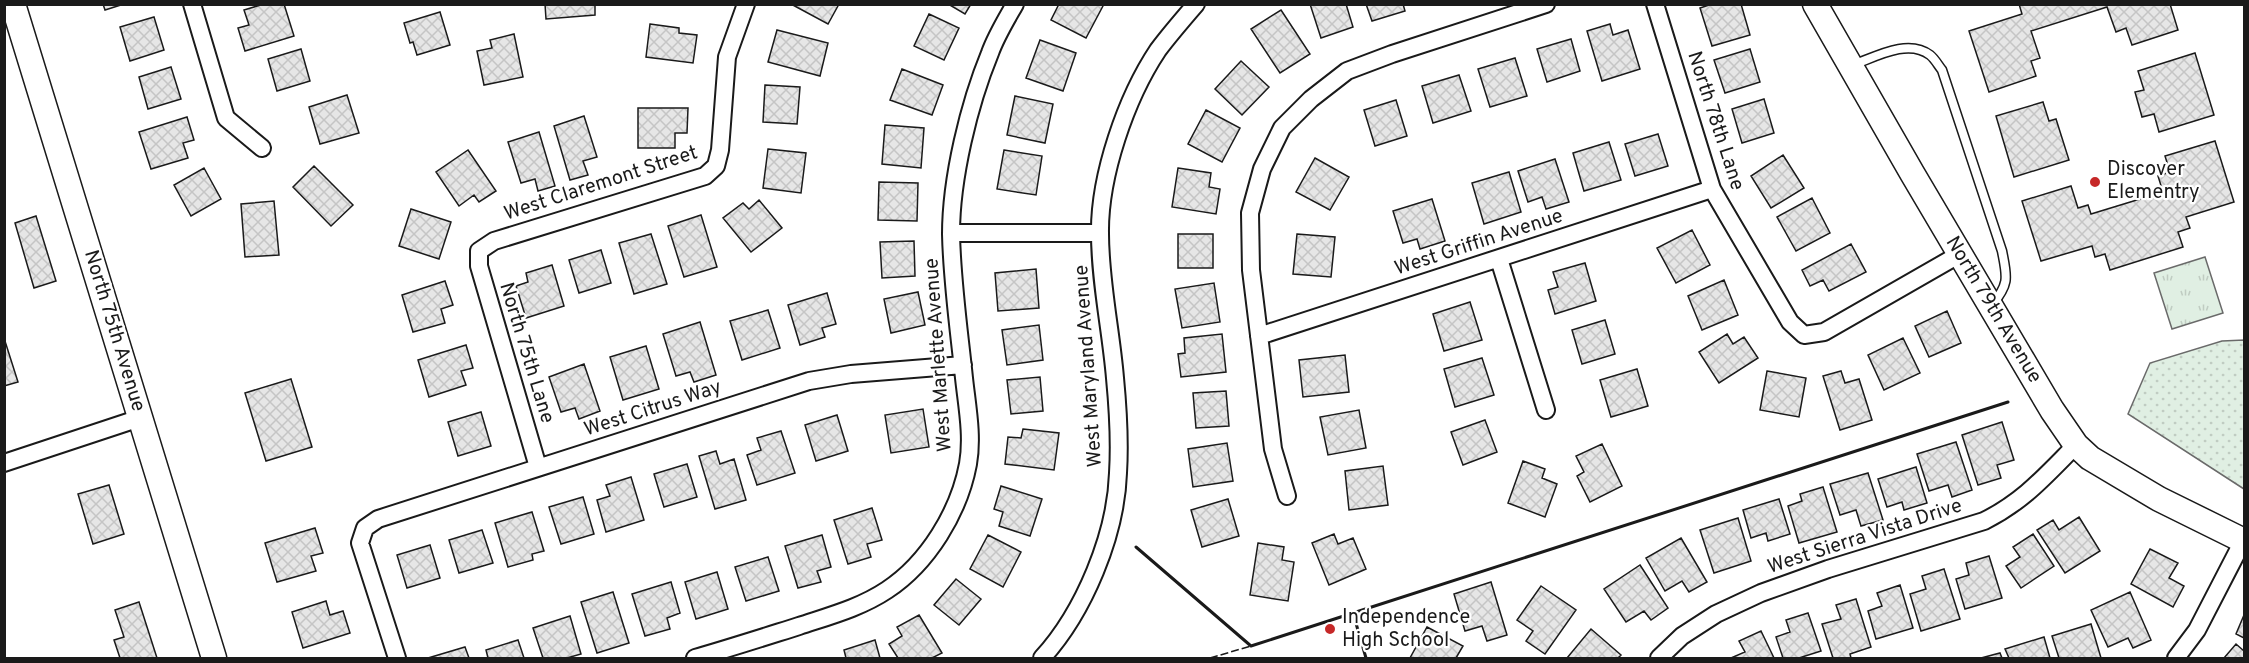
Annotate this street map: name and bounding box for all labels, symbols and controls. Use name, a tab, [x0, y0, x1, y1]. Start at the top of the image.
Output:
street label: North 78th Lane	[1680, 48, 1750, 194]
street label: West Claremont Street	[501, 140, 701, 228]
place label: Discover Elementry	[2107, 157, 2200, 206]
marker: Discover Elementry	[2088, 175, 2102, 189]
street label: West Griffin Avenue	[1392, 204, 1566, 282]
street label: North 79th Avenue	[1939, 232, 2047, 388]
street label: North 75th Avenue	[77, 247, 151, 415]
street label: West Marlette Avenue	[919, 257, 959, 453]
street label: West Maryland Avenue	[1069, 264, 1109, 468]
street label: North 75th Lane	[492, 279, 560, 427]
street label: West Citrus Way	[581, 375, 725, 443]
street label: West Sierra Vista Drive	[1764, 493, 1966, 581]
place label: Independence High School	[1342, 605, 1470, 654]
marker: Independence High School	[1323, 622, 1337, 636]

